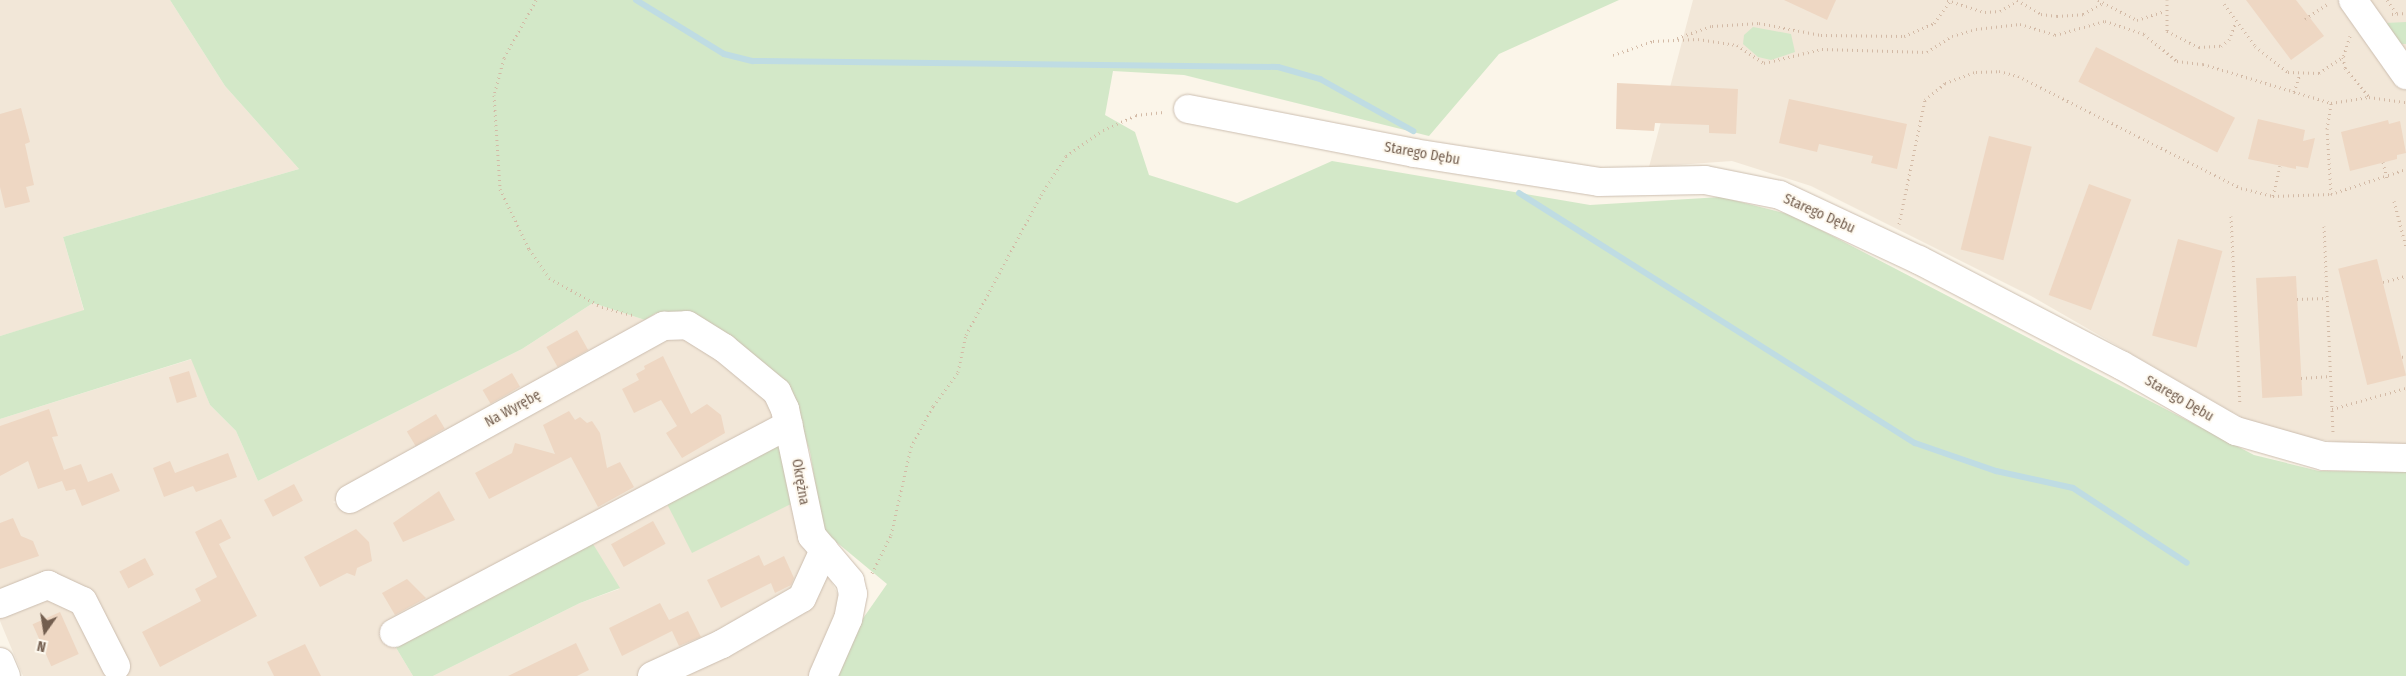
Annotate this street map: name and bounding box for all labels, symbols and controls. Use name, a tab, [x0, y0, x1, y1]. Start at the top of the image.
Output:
street label: Starego Dębu	[1383, 139, 1461, 169]
street label: Starego Dębu	[1781, 191, 1857, 237]
street label: Starego Dębu	[2142, 373, 2216, 425]
street label: Na Wyrębę	[482, 387, 544, 431]
street label: Okrężna	[788, 458, 812, 506]
north arrow	[20, 606, 70, 656]
text: N	[36, 637, 48, 655]

